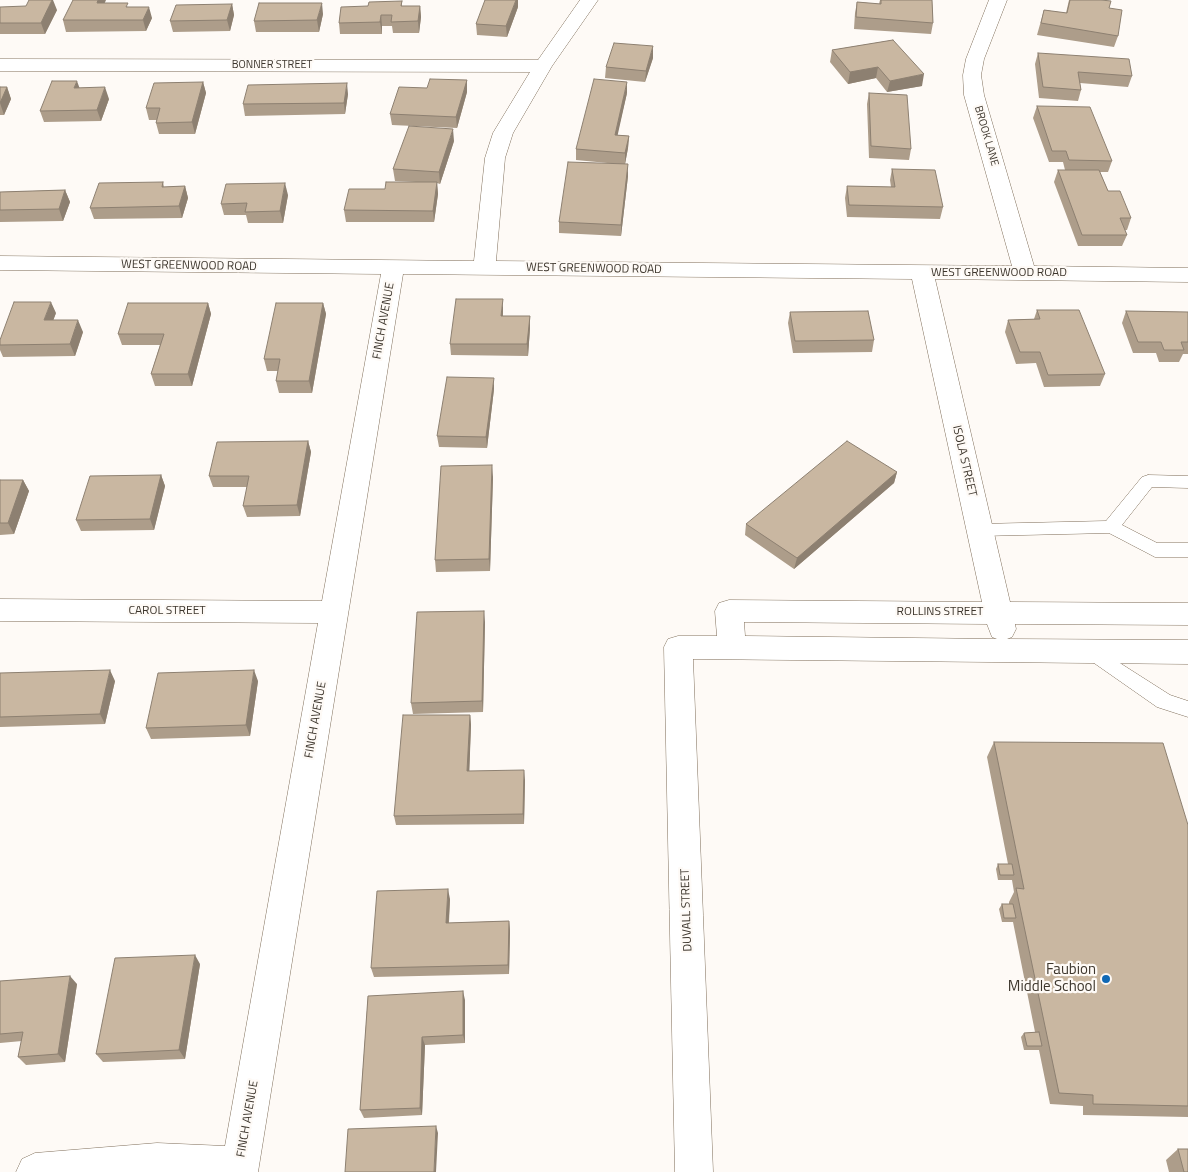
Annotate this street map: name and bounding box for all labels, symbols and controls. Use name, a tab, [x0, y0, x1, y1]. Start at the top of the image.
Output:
street label: BONNER STREET	[232, 58, 312, 72]
street label: BROOK LANE	[971, 104, 1001, 168]
street label: WEST GREENWOOD ROAD	[121, 258, 257, 274]
street label: WEST GREENWOOD ROAD	[526, 261, 662, 277]
street label: WEST GREENWOOD ROAD	[931, 266, 1067, 280]
street label: FINCH AVENUE	[370, 282, 398, 360]
street label: ISOLA STREET	[949, 424, 979, 498]
street label: CAROL STREET	[128, 604, 206, 618]
street label: ROLLINS STREET	[897, 605, 983, 619]
street label: FINCH AVENUE	[302, 681, 330, 759]
street label: DUVALL STREET	[678, 868, 696, 952]
place label: Faubion Middle School	[1008, 961, 1096, 996]
marker: Faubion Middle School	[1100, 973, 1112, 985]
street label: FINCH AVENUE	[234, 1080, 262, 1158]

